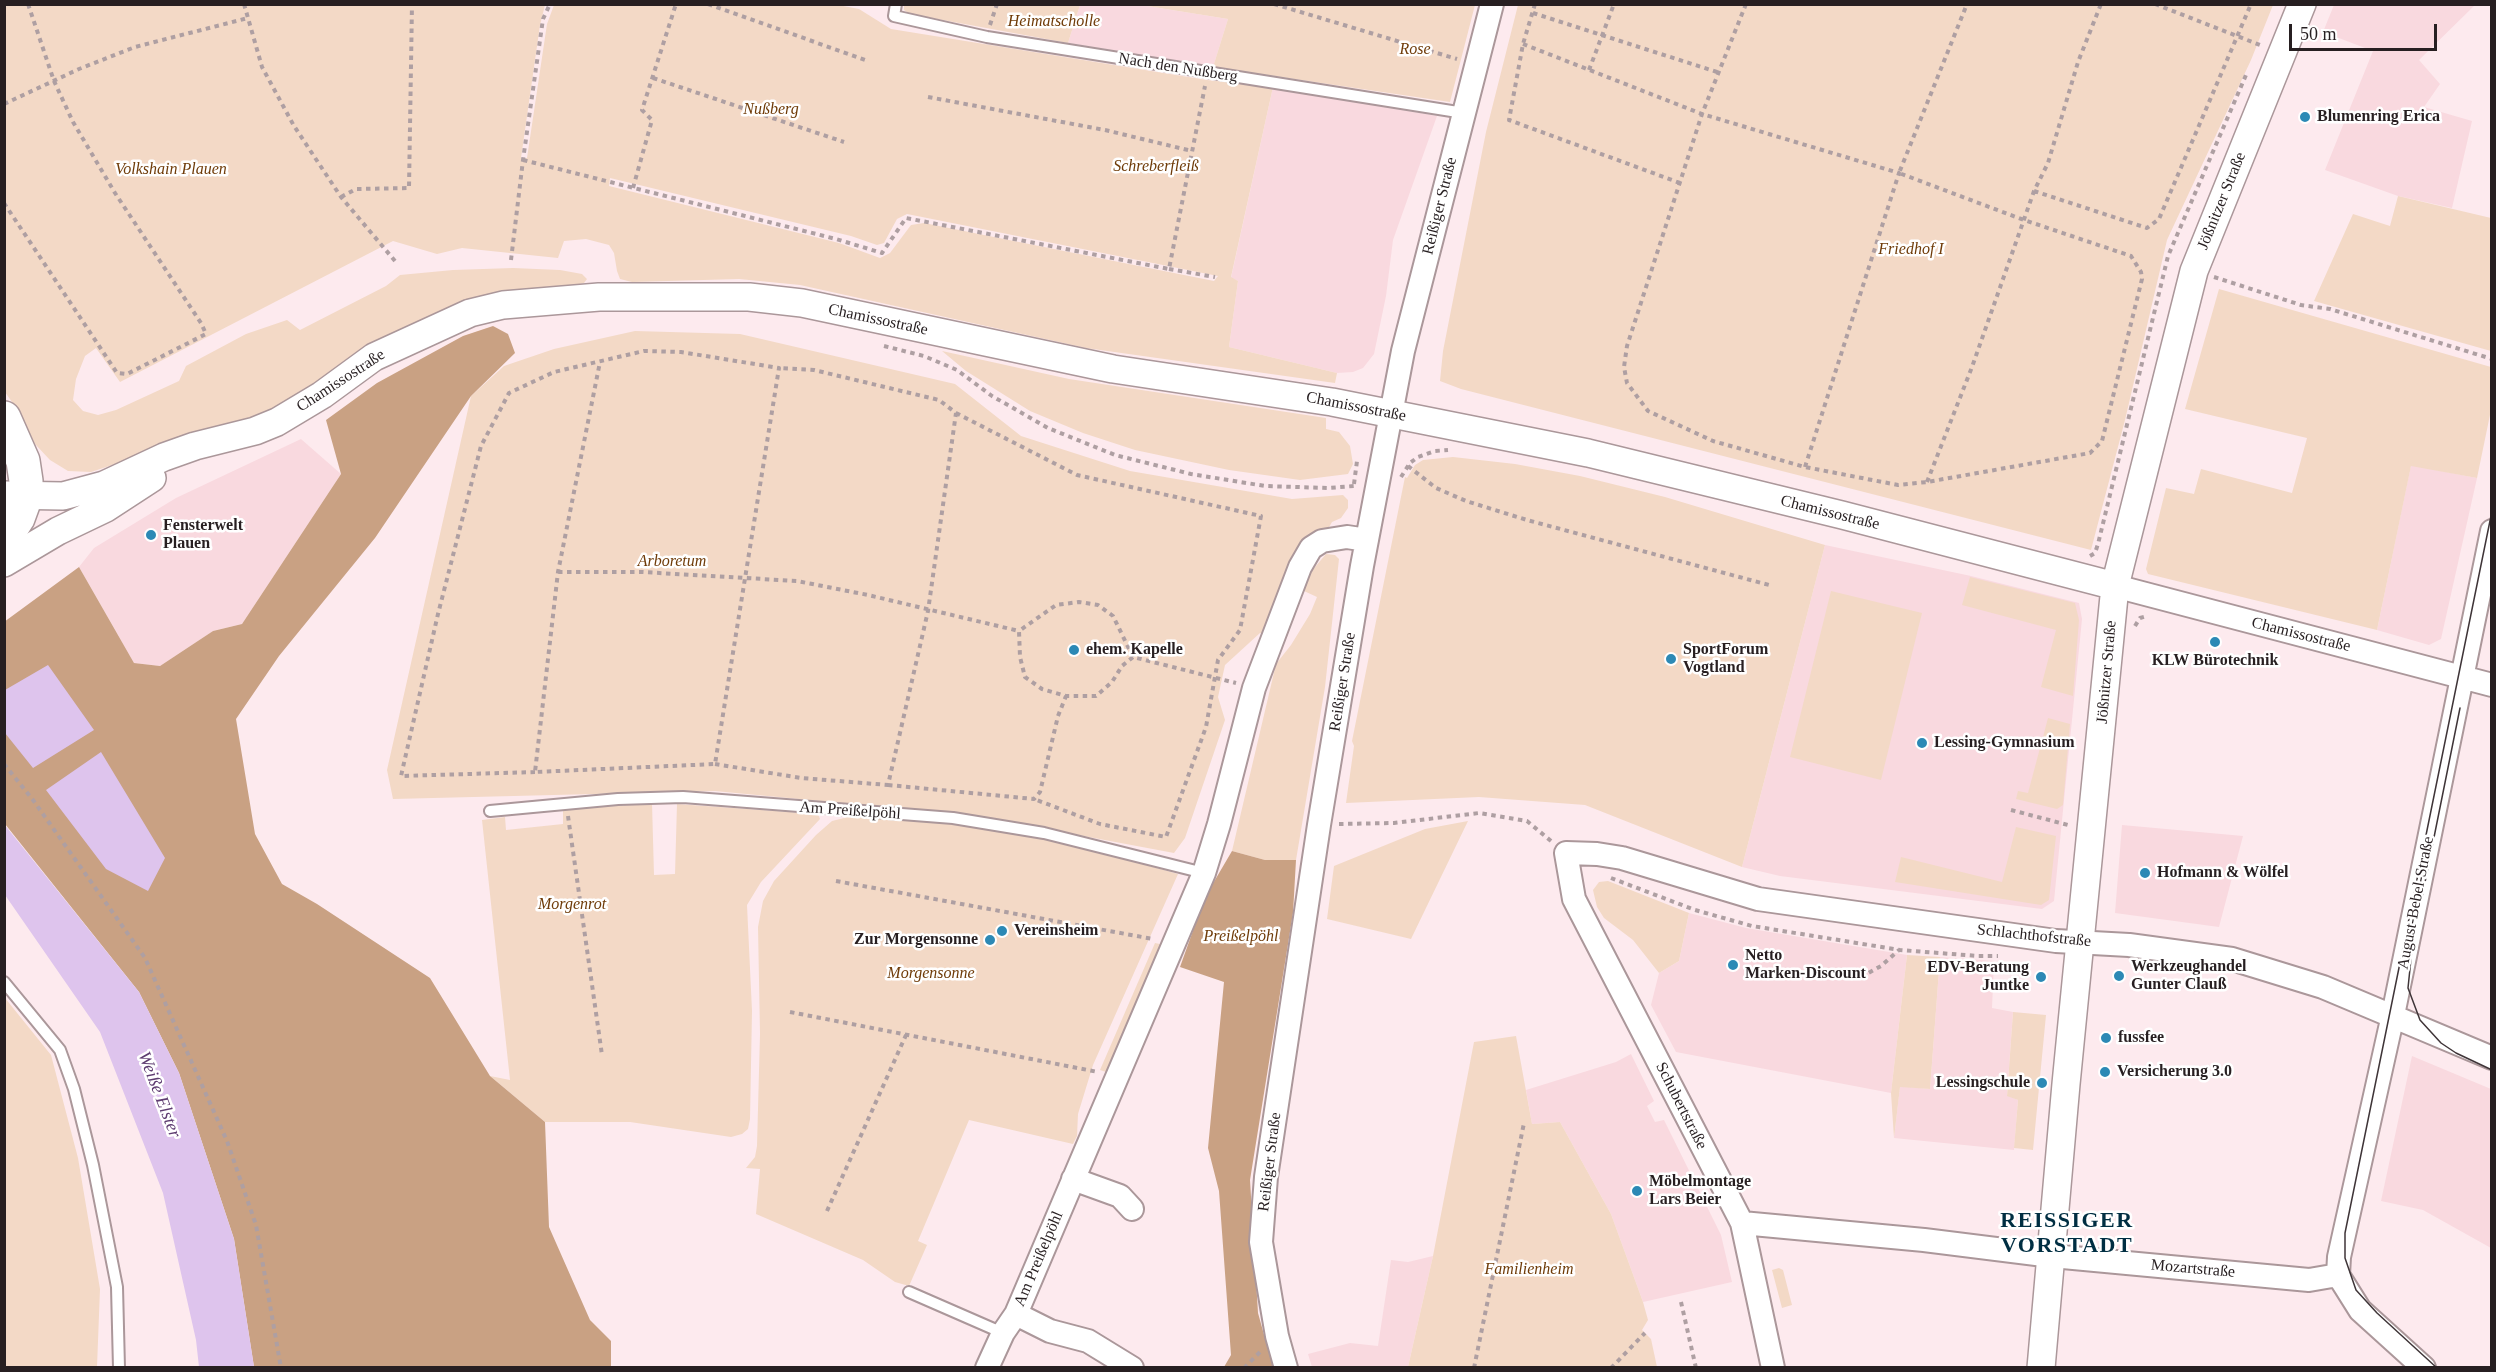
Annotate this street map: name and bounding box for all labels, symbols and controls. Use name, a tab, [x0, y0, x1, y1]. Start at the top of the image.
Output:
park label: Heimatscholle	[1008, 12, 1100, 32]
scale bar	[2292, 12, 2440, 50]
text: 50 m	[2300, 24, 2337, 44]
park label: Rose	[1399, 40, 1431, 60]
street label: Nach den Nußberg	[1117, 49, 1239, 87]
park label: Nußberg	[743, 100, 799, 120]
place label: Blumenring Erica	[2317, 107, 2440, 127]
marker: Blumenring Erica	[2298, 110, 2312, 124]
street label: Jößnitzer Straße	[2194, 149, 2250, 253]
street label: Reißiger Straße	[1419, 155, 1461, 257]
park label: Schreberfleiß	[1113, 157, 1199, 177]
park label: Volkshain Plauen	[115, 160, 227, 180]
park label: Friedhof I	[1878, 240, 1944, 260]
street label: Chamissostraße	[826, 300, 930, 340]
street label: Chamissostraße	[293, 345, 389, 417]
street label: Chamissostraße	[1304, 388, 1408, 426]
street label: Chamissostraße	[1779, 491, 1881, 535]
place label: Fensterwelt Plauen	[163, 516, 243, 554]
marker: Fensterwelt Plauen	[144, 528, 158, 542]
park label: Arboretum	[638, 552, 706, 572]
street label: Chamissostraße	[2250, 613, 2352, 657]
street label: Jößnitzer Straße	[2093, 620, 2121, 724]
street label: Reißiger Straße	[1326, 631, 1360, 733]
marker: KLW Bürotechnik	[2208, 635, 2222, 649]
place label: ehem. Kapelle	[1086, 640, 1183, 660]
place label: SportForum Vogtland	[1683, 640, 1768, 678]
marker: ehem. Kapelle	[1067, 643, 1081, 657]
place label: KLW Bürotechnik	[2152, 651, 2278, 671]
marker: SportForum Vogtland	[1664, 652, 1678, 666]
place label: Lessing-Gymnasium	[1934, 733, 2074, 753]
marker: Lessing-Gymnasium	[1915, 736, 1929, 750]
street label: Am Preißelpöhl	[799, 798, 901, 824]
street label: August-Bebel-Straße	[2394, 835, 2438, 971]
place label: Hofmann & Wölfel	[2157, 863, 2289, 883]
marker: Hofmann & Wölfel	[2138, 866, 2152, 880]
park label: Morgenrot	[538, 895, 606, 915]
street label: Schlachthofstraße	[1976, 920, 2092, 952]
place label: Vereinsheim	[1014, 921, 1098, 941]
marker: Vereinsheim	[995, 924, 1009, 938]
park label: Preißelpöhl	[1204, 927, 1278, 947]
place label: Zur Morgensonne	[854, 930, 978, 950]
marker: Zur Morgensonne	[983, 933, 997, 947]
place label: Netto Marken-Discount	[1745, 946, 1866, 984]
place label: Werkzeughandel Gunter Clauß	[2131, 957, 2247, 995]
marker: Netto Marken-Discount	[1726, 958, 1740, 972]
place label: EDV-Beratung Juntke	[1927, 958, 2029, 996]
park label: Morgensonne	[887, 964, 975, 984]
marker: Werkzeughandel Gunter Clauß	[2112, 969, 2126, 983]
marker: EDV-Beratung Juntke	[2034, 970, 2048, 984]
place label: fussfee	[2118, 1028, 2164, 1048]
marker: fussfee	[2099, 1031, 2113, 1045]
water label: Weiße Elster	[133, 1049, 185, 1141]
street label: Schubertstraße	[1651, 1059, 1711, 1153]
place label: Versicherung 3.0	[2117, 1062, 2232, 1082]
marker: Versicherung 3.0	[2098, 1065, 2112, 1079]
place label: Lessingschule	[1936, 1073, 2030, 1093]
marker: Lessingschule	[2035, 1076, 2049, 1090]
street label: Reißiger Straße	[1254, 1111, 1286, 1213]
place label: Möbelmontage Lars Beier	[1649, 1172, 1751, 1210]
marker: Möbelmontage Lars Beier	[1630, 1184, 1644, 1198]
street label: Am Preißelpöhl	[1010, 1208, 1068, 1310]
district label: REISSIGER VORSTADT	[2000, 1208, 2134, 1260]
street label: Mozartstraße	[2150, 1256, 2236, 1282]
park label: Familienheim	[1485, 1260, 1573, 1280]

